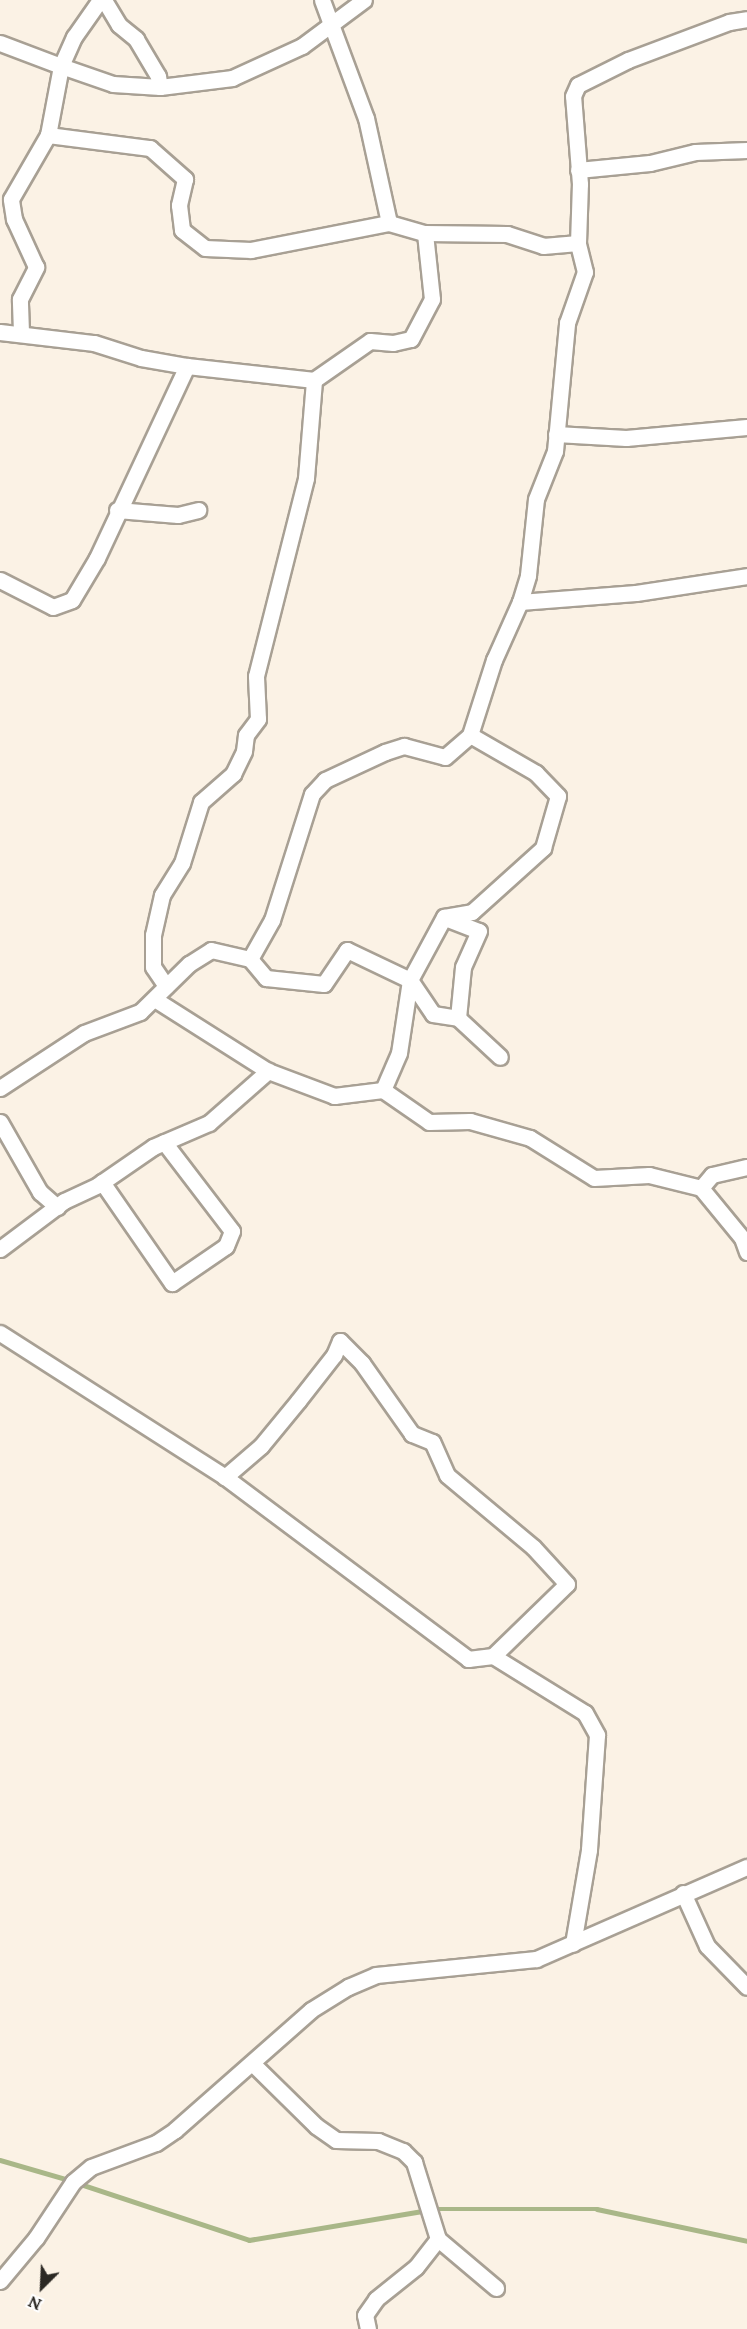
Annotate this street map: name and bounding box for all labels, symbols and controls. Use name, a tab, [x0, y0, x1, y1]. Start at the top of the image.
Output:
north arrow	[12, 2257, 72, 2317]
text: N	[25, 2292, 44, 2315]

